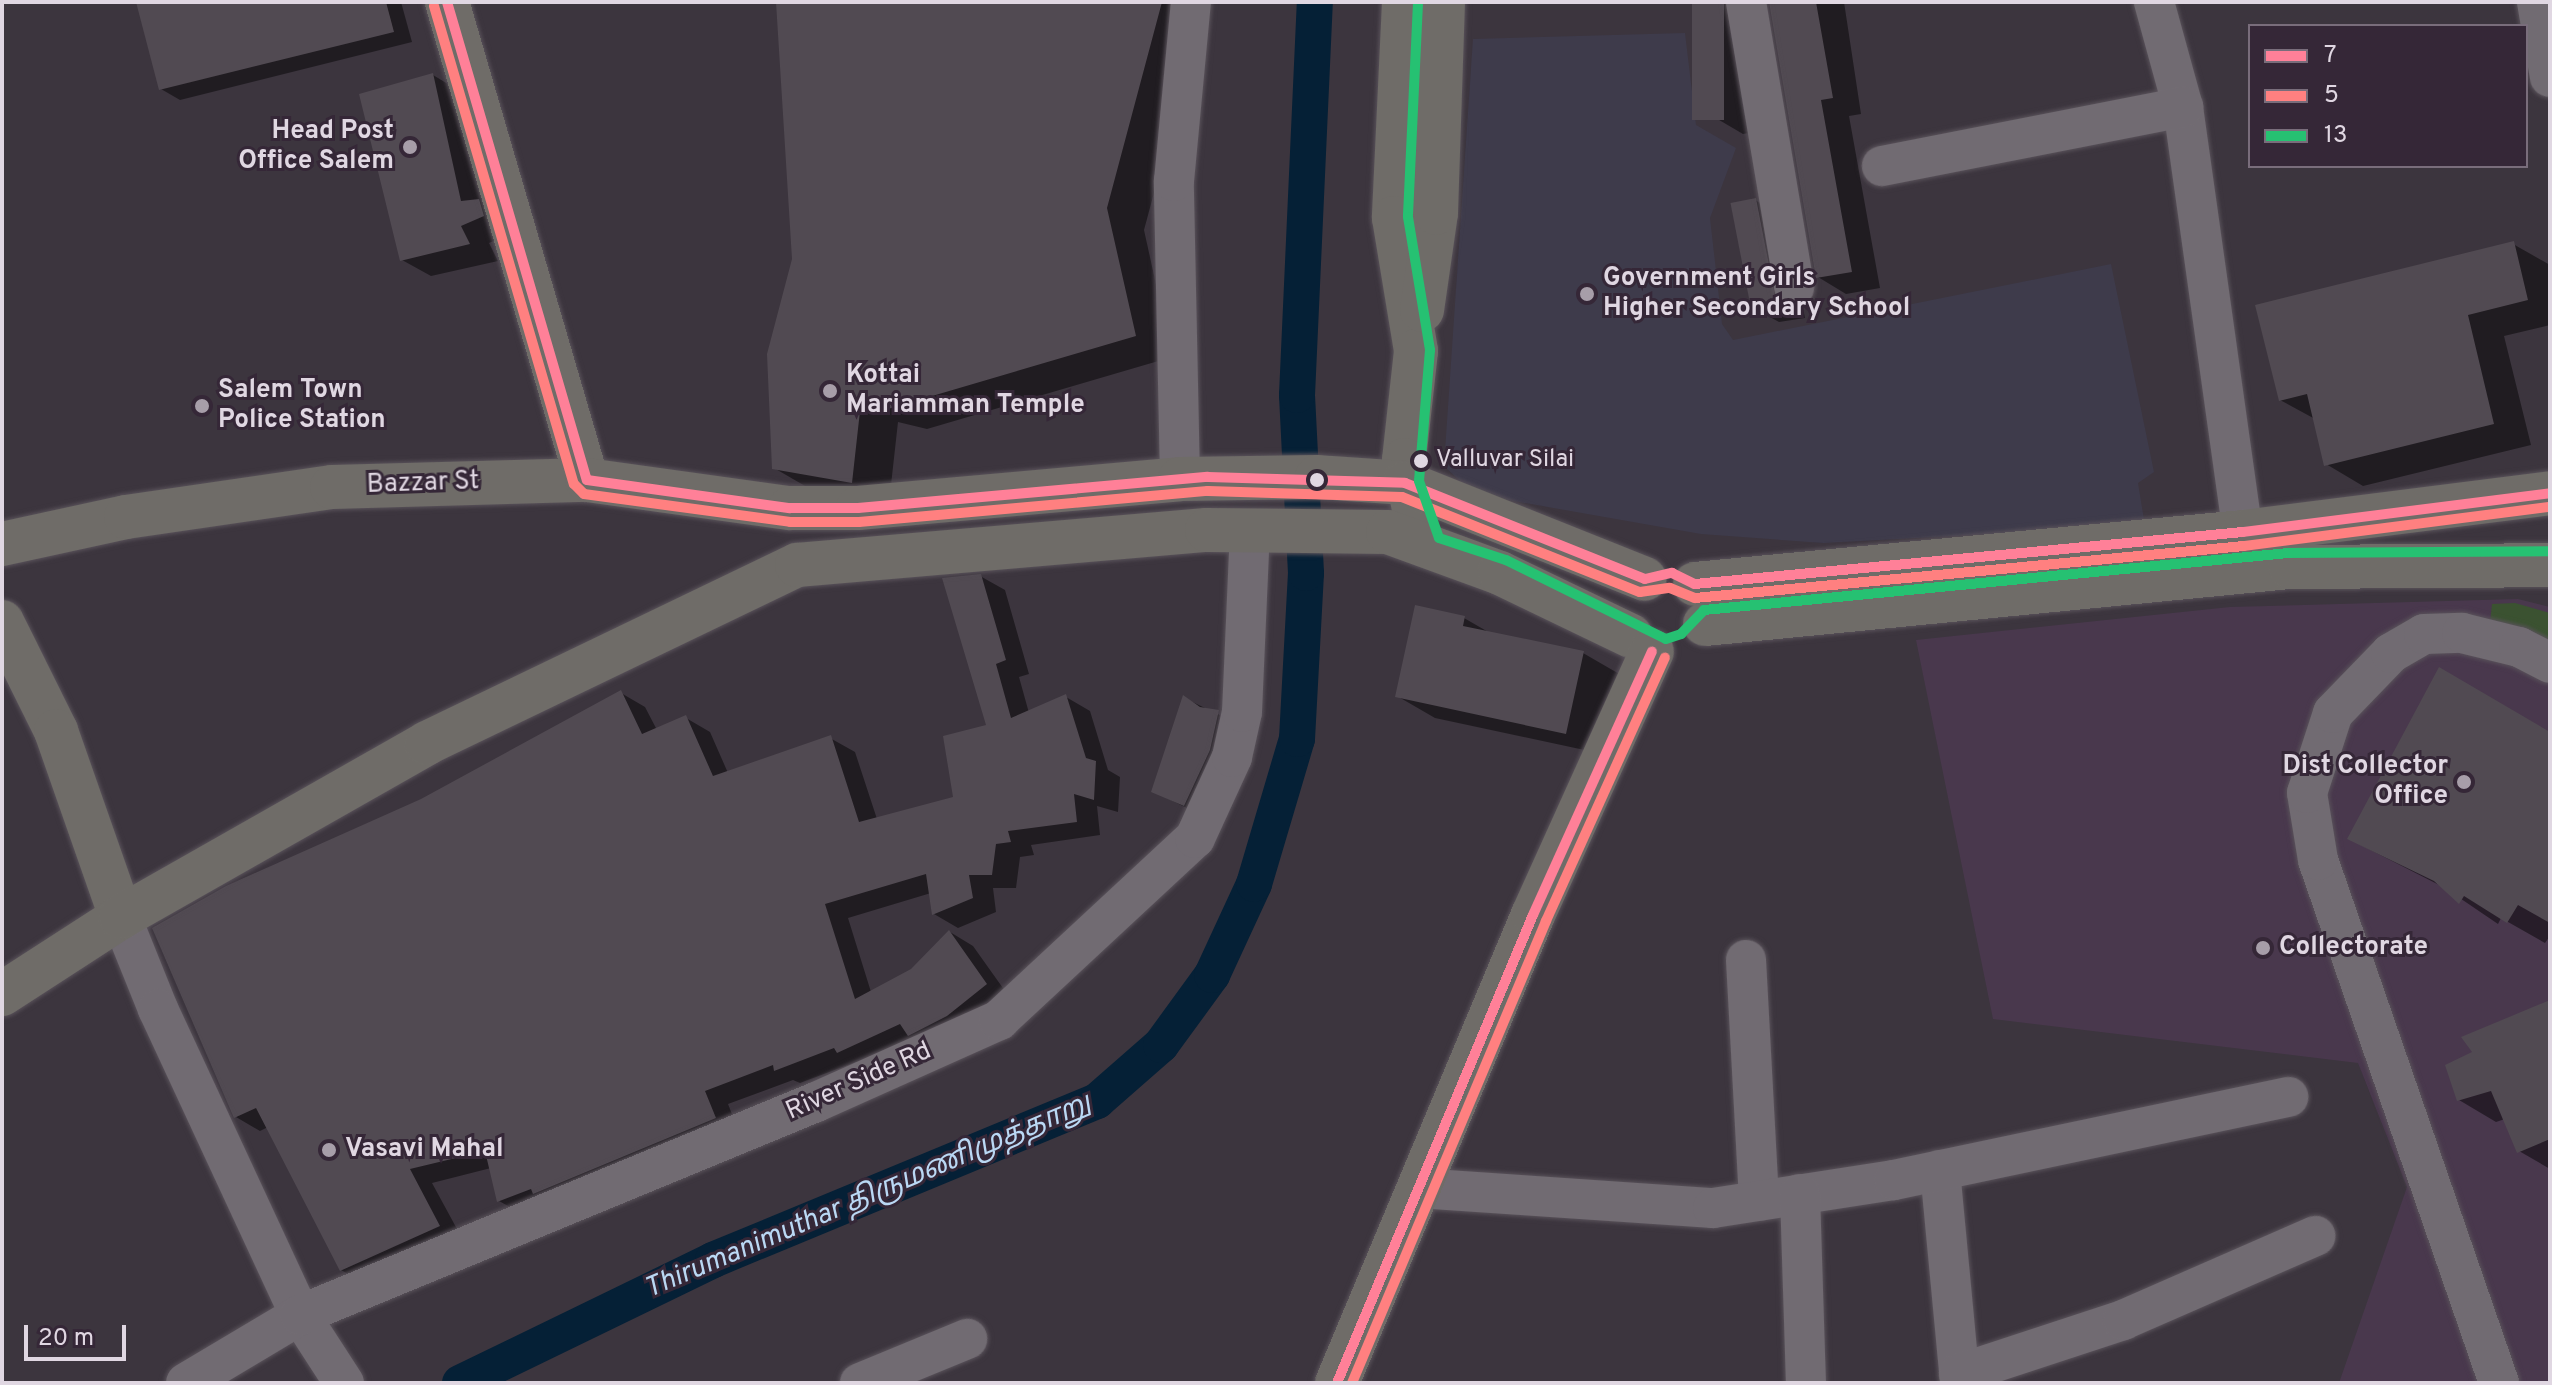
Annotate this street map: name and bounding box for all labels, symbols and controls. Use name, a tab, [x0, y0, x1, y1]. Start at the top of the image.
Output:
legend	[2248, 24, 2528, 168]
text: 7	[2324, 41, 2337, 71]
text: 5	[2324, 81, 2339, 111]
place label: Head Post Office Salem	[238, 116, 394, 178]
text: 13	[2324, 121, 2347, 151]
marker: Head Post Office Salem	[401, 138, 419, 156]
place label: Government Girls Higher Secondary School	[1603, 263, 1910, 324]
marker: Government Girls Higher Secondary School	[1578, 285, 1596, 303]
place label: Kottai Mariamman Temple	[846, 360, 1085, 422]
place label: Salem Town Police Station	[218, 375, 386, 436]
marker: Kottai Mariamman Temple	[821, 382, 839, 400]
marker: Salem Town Police Station	[193, 397, 211, 415]
place label: Valluvar Silai	[1436, 447, 1574, 475]
marker: Valluvar Silai	[1413, 453, 1429, 469]
street label: Bazzar St	[366, 466, 480, 502]
unlabelled marker	[1309, 472, 1325, 488]
place label: Dist Collector Office	[2282, 751, 2448, 812]
marker: Dist Collector Office	[2455, 773, 2473, 791]
place label: Collectorate	[2279, 932, 2428, 964]
marker: Collectorate	[2254, 939, 2272, 957]
street label: River Side Rd	[782, 1036, 936, 1128]
water label: Thirumanimuthar திருமணிமுத்தாறு	[640, 1087, 1096, 1307]
place label: Vasavi Mahal	[345, 1134, 503, 1166]
marker: Vasavi Mahal	[320, 1141, 338, 1159]
scale bar	[28, 1309, 130, 1359]
text: 20 m	[38, 1324, 94, 1354]

